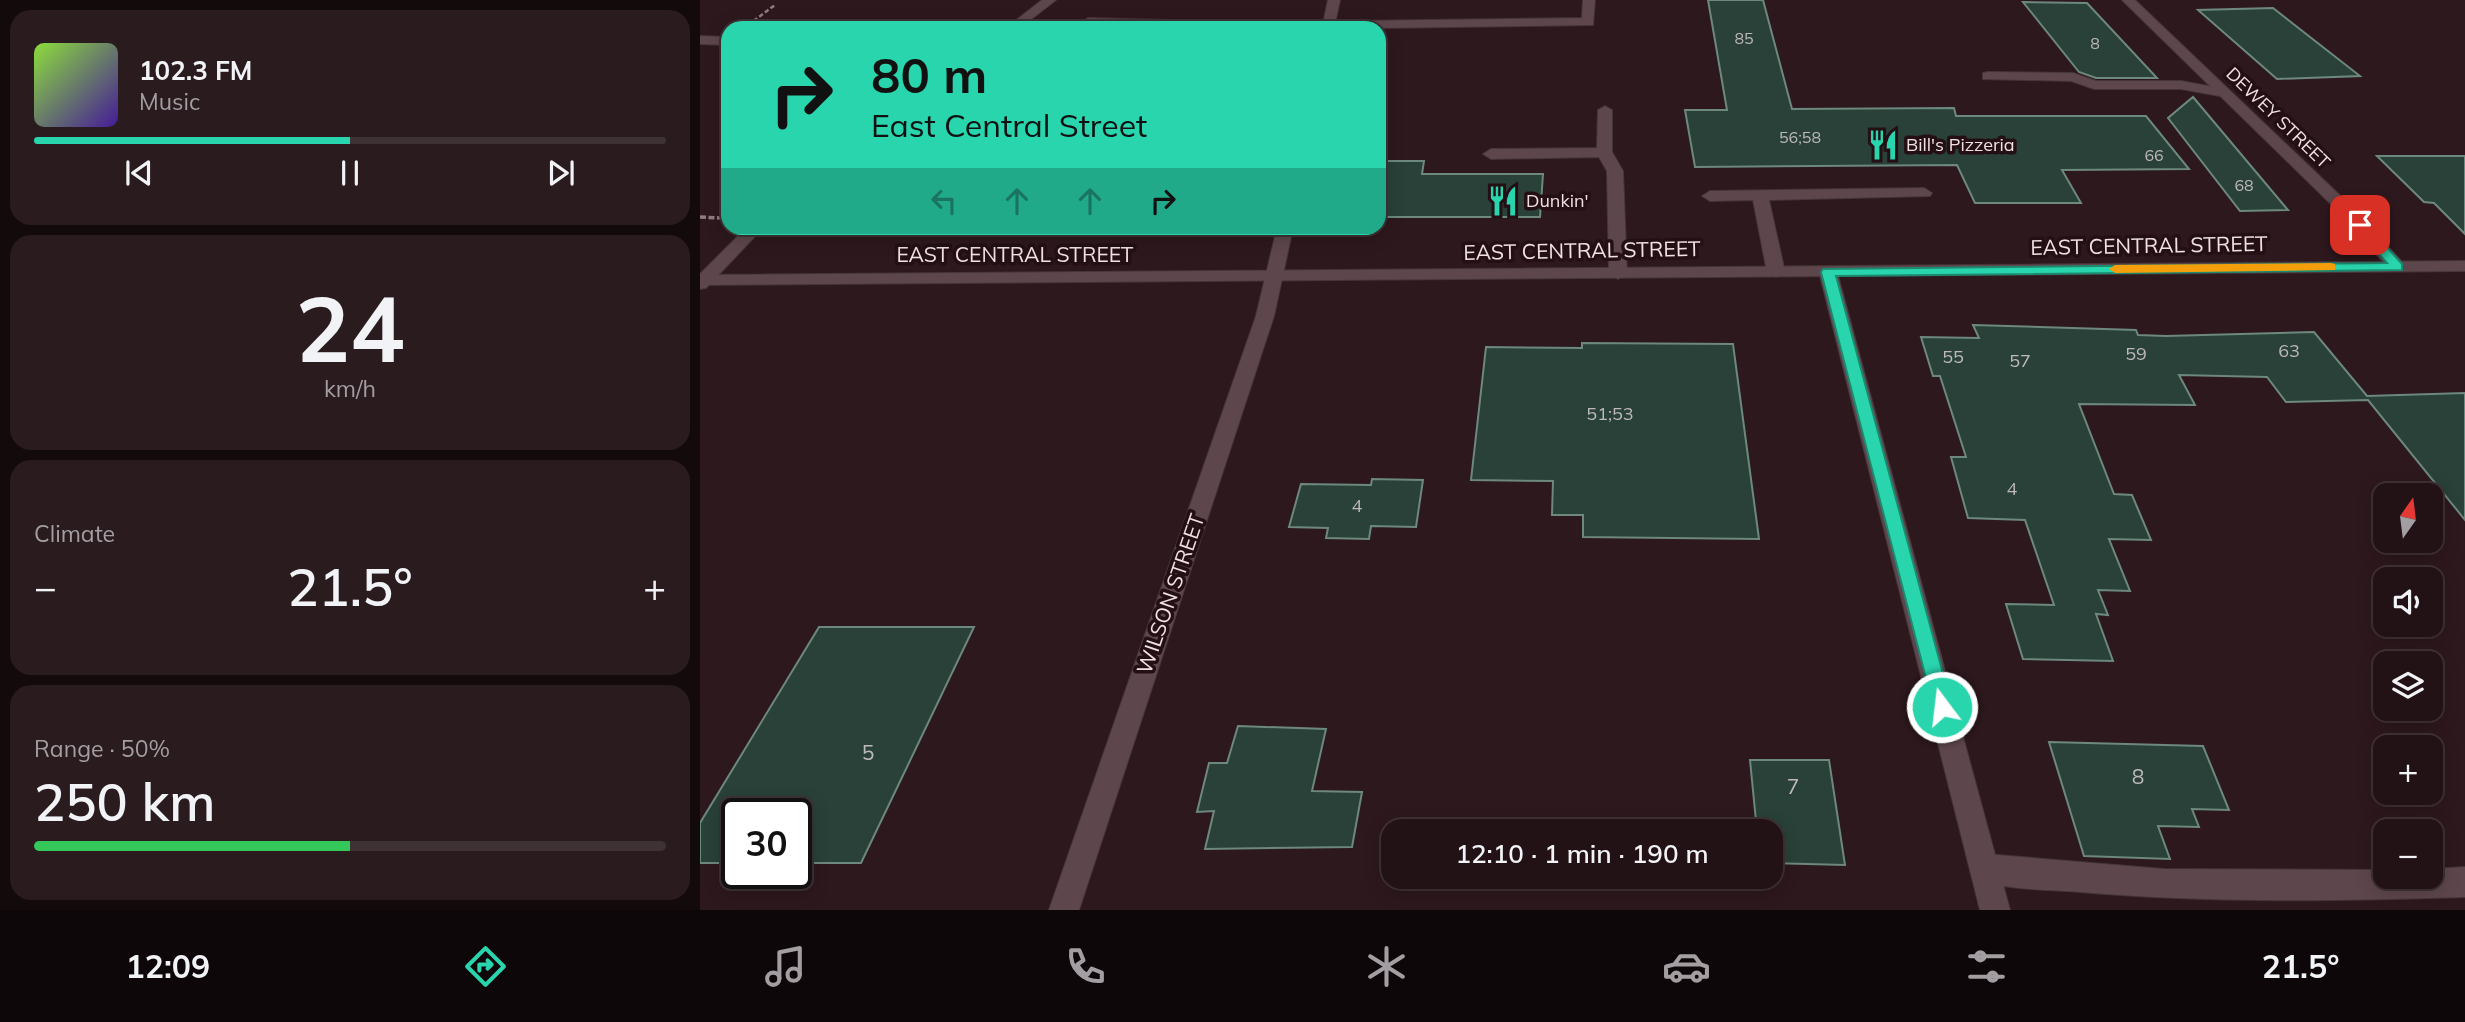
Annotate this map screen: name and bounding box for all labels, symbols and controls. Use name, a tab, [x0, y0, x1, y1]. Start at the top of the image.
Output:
house number: 85	[1734, 28, 1754, 48]
house number: 8	[2090, 33, 2100, 53]
text: 80 m	[871, 44, 987, 105]
icon: right	[756, 49, 847, 140]
text: 102.3 FM	[139, 54, 252, 87]
street label: DEWEY STREET	[2221, 62, 2335, 173]
text: Music	[139, 87, 200, 116]
text: East Central Street	[871, 105, 1147, 145]
house number: 56;58	[1779, 127, 1821, 147]
restaurant icon: Bill's Pizzeria	[1866, 128, 1900, 162]
place label: Bill's Pizzeria	[1906, 133, 2015, 156]
house number: 66	[2144, 145, 2164, 165]
icon: previous	[120, 154, 158, 192]
icon: pause	[331, 154, 369, 192]
icon: next	[542, 154, 580, 192]
house number: 68	[2234, 175, 2254, 195]
icon: left	[925, 182, 963, 220]
icon: ahead	[998, 182, 1036, 220]
icon: ahead	[1071, 182, 1109, 220]
icon: right	[1144, 182, 1182, 220]
restaurant icon: Dunkin'	[1486, 184, 1520, 218]
place label: Dunkin'	[1526, 189, 1588, 212]
pin	[2330, 195, 2390, 255]
icon: arrive	[2341, 206, 2379, 244]
street label: EAST CENTRAL STREET	[2030, 230, 2268, 260]
street label: EAST CENTRAL STREET	[1463, 235, 1701, 265]
street label: EAST CENTRAL STREET	[896, 241, 1134, 267]
text: 24	[295, 271, 405, 385]
house number: 63	[2278, 339, 2300, 362]
house number: 59	[2125, 342, 2147, 365]
house number: 55	[1942, 345, 1964, 368]
house number: 57	[2009, 349, 2031, 372]
text: km/h	[324, 374, 376, 403]
house number: 51;53	[1586, 402, 1634, 425]
house number: 4	[2007, 477, 2018, 500]
north arrow	[2373, 483, 2443, 553]
map controls	[2373, 483, 2443, 889]
house number: 4	[1352, 494, 1363, 517]
street label: WILSON STREET	[1131, 510, 1210, 677]
text: Climate	[34, 519, 115, 548]
text: 21.5°	[287, 554, 413, 619]
text: −	[34, 563, 57, 611]
text: +	[643, 563, 666, 611]
button: sound	[2373, 567, 2443, 637]
button: layers	[2373, 651, 2443, 721]
position arrow	[1905, 670, 1979, 744]
text: Range · 50%	[34, 734, 170, 763]
button: +	[2373, 735, 2443, 805]
house number: 5	[862, 739, 874, 765]
house number: 8	[2132, 763, 2144, 789]
text: 250 km	[34, 769, 215, 834]
house number: 7	[1787, 773, 1799, 799]
speed limit sign: 30	[721, 798, 812, 889]
button: −	[2373, 819, 2443, 889]
text: 12:10 · 1 min · 190 m	[1455, 837, 1709, 870]
icon: directions	[461, 942, 510, 991]
icon: music	[761, 942, 810, 991]
icon: phone	[1061, 942, 1110, 991]
icon: climate	[1362, 942, 1411, 991]
icon: car	[1662, 942, 1711, 991]
icon: filters	[1962, 942, 2011, 991]
text: 12:09	[126, 946, 210, 986]
text: 21.5°	[2262, 946, 2339, 986]

